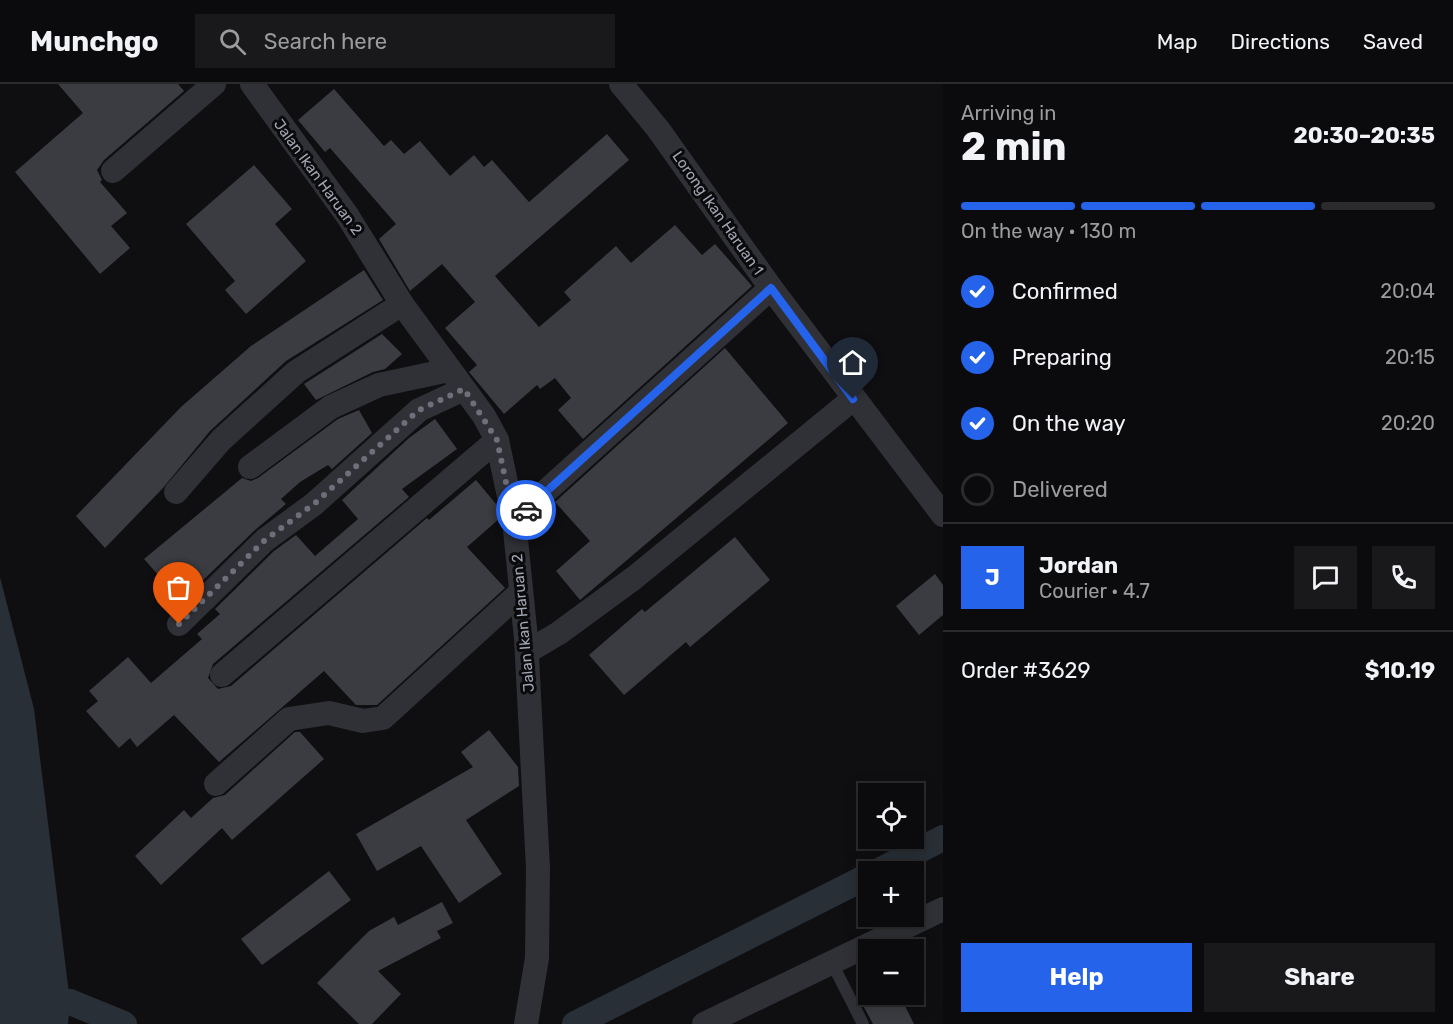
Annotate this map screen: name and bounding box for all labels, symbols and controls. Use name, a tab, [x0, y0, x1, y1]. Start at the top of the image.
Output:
search box	[195, 14, 615, 68]
text: Munchgo	[30, 25, 159, 58]
icon: search	[216, 25, 249, 58]
text: Search here	[264, 28, 387, 55]
text: Map	[1157, 29, 1198, 54]
text: Directions	[1231, 29, 1330, 54]
text: Saved	[1363, 29, 1423, 54]
text: Arriving in	[961, 101, 1056, 125]
street label: Jalan Ikan Haruan 2	[270, 116, 366, 239]
text: 20:30–20:35	[1294, 122, 1435, 149]
text: 2 min	[961, 124, 1067, 170]
street label: Lorong Ikan Haruan 1	[669, 148, 767, 278]
text: On the way · 130 m	[961, 219, 1136, 243]
icon: check	[961, 275, 994, 308]
text: Confirmed	[1012, 278, 1118, 305]
text: 20:04	[1380, 279, 1435, 303]
pin	[827, 337, 878, 399]
icon: check	[961, 341, 994, 374]
text: Preparing	[1012, 344, 1112, 371]
text: 20:15	[1385, 345, 1435, 369]
icon: home	[836, 346, 869, 379]
icon: check	[961, 407, 994, 440]
text: On the way	[1012, 410, 1126, 437]
text: 20:20	[1381, 411, 1435, 435]
text: Delivered	[1012, 476, 1108, 503]
courier	[496, 480, 556, 540]
icon: car	[510, 494, 543, 527]
button: chat	[1294, 546, 1357, 609]
button: phone	[1372, 546, 1435, 609]
text: Jordan	[1039, 552, 1118, 579]
street label: Jalan Ikan Haruan 2	[508, 553, 538, 693]
pin	[153, 562, 204, 624]
text: J	[985, 564, 1000, 591]
icon: bag	[162, 571, 195, 604]
text: Courier · 4.7	[1039, 579, 1150, 603]
text: Order #3629	[961, 657, 1090, 684]
text: $10.19	[1365, 657, 1435, 684]
map controls	[858, 783, 924, 1005]
button: locate	[858, 783, 924, 849]
button: +	[858, 861, 924, 927]
button: −	[858, 939, 924, 1005]
button: Help	[961, 943, 1192, 1012]
button: Share	[1204, 943, 1435, 1012]

